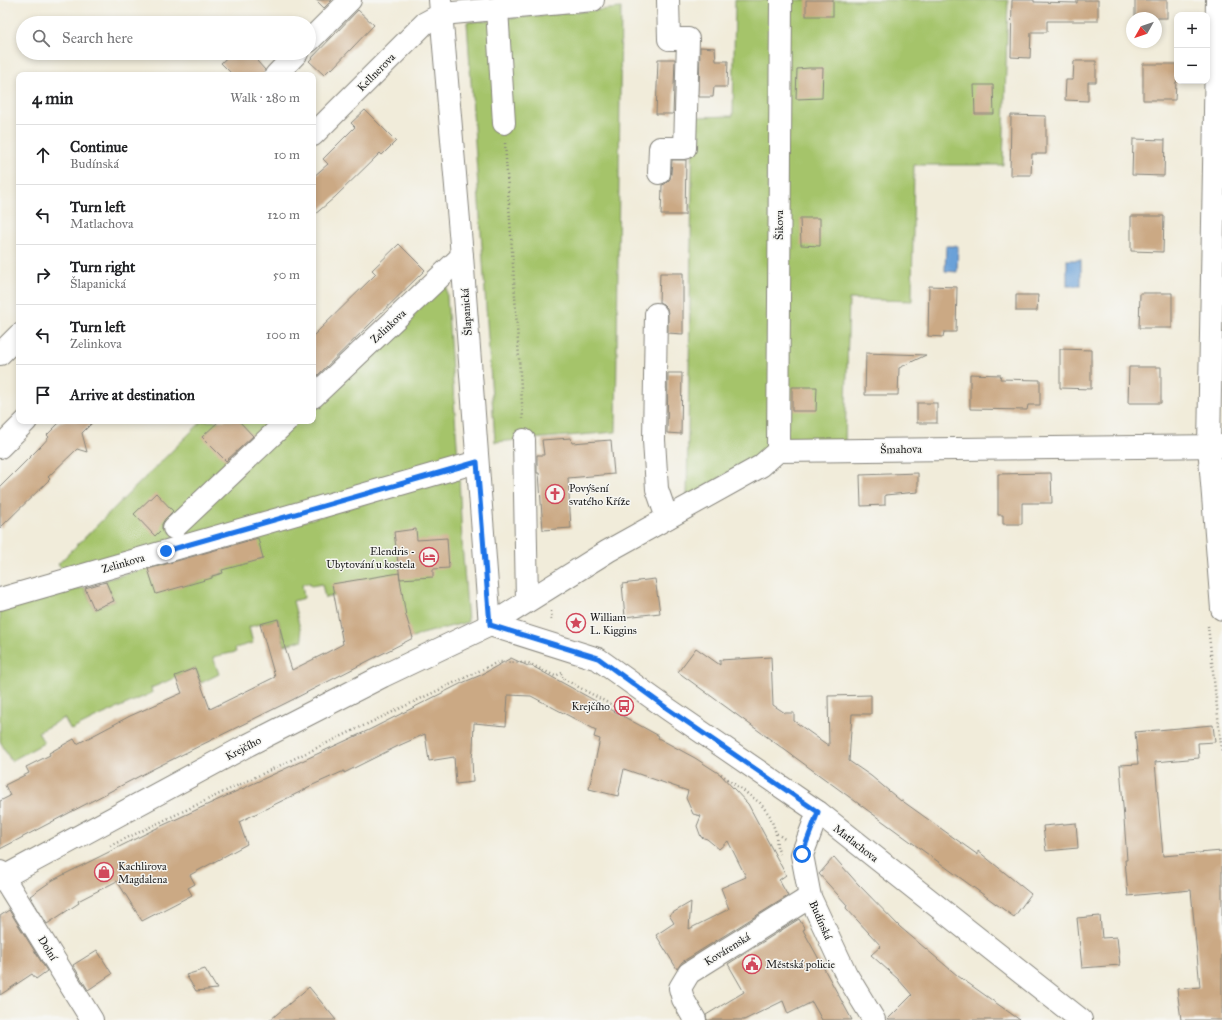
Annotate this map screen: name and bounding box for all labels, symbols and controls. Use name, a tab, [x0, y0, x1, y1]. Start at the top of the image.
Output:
north arrow	[1126, 12, 1162, 48]
map controls	[1174, 12, 1210, 84]
button: +	[1174, 12, 1210, 48]
search box	[16, 16, 316, 60]
icon: search	[30, 27, 52, 49]
text: Search here	[62, 29, 133, 47]
button: −	[1174, 48, 1210, 84]
street label: Kellnerova	[355, 50, 398, 94]
text: 4 min	[32, 88, 73, 109]
text: Walk · 280 m	[230, 90, 300, 106]
text: Continue	[70, 138, 128, 156]
icon: ahead	[32, 144, 54, 166]
text: 10 m	[274, 147, 300, 163]
text: Budínská	[70, 156, 119, 172]
text: Turn left	[70, 198, 126, 216]
icon: left	[32, 204, 54, 226]
text: 120 m	[267, 207, 300, 223]
street label: Šikova	[772, 210, 786, 240]
text: Matlachova	[70, 216, 133, 232]
text: Turn right	[70, 258, 135, 276]
icon: right	[32, 264, 54, 286]
text: 50 m	[273, 267, 300, 283]
text: Šlapanická	[70, 276, 126, 292]
street label: Šlapanická	[457, 288, 475, 336]
street label: Zelinkova	[368, 306, 409, 346]
text: Turn left	[70, 318, 126, 336]
icon: left	[32, 324, 54, 346]
text: 100 m	[266, 327, 300, 343]
text: Zelinkova	[70, 336, 122, 352]
icon: arrive	[32, 384, 54, 406]
text: Arrive at destination	[70, 386, 195, 404]
street label: Šmahova	[880, 442, 922, 456]
place label: Povýšení svatého Kříže	[569, 482, 630, 508]
church icon: Povýšení svatého Kříže	[544, 483, 566, 505]
route end	[157, 542, 175, 560]
place label: Elendris - Ubytování u kostela	[326, 545, 415, 571]
hotel icon: Elendris - Ubytování u kostela	[418, 546, 440, 568]
street label: Zelinkova	[100, 551, 146, 576]
place label: William L. Kiggins	[590, 611, 637, 637]
place icon: William L. Kiggins	[565, 612, 587, 634]
bus stop icon: Krejčího	[613, 695, 635, 717]
place label: Krejčího	[572, 700, 610, 713]
street label: Krejčího	[223, 733, 264, 763]
street label: Matlachova	[831, 822, 881, 865]
route start	[793, 845, 811, 863]
place label: Kachlirova Magdalena	[118, 860, 168, 886]
shop icon: Kachlirova Magdalena	[93, 861, 115, 883]
street label: Budínská	[806, 899, 835, 942]
street label: Kovárenská	[702, 930, 753, 969]
street label: Dolní	[35, 934, 61, 964]
public building icon: Městská policie	[741, 953, 763, 975]
place label: Městská policie	[766, 958, 835, 971]

